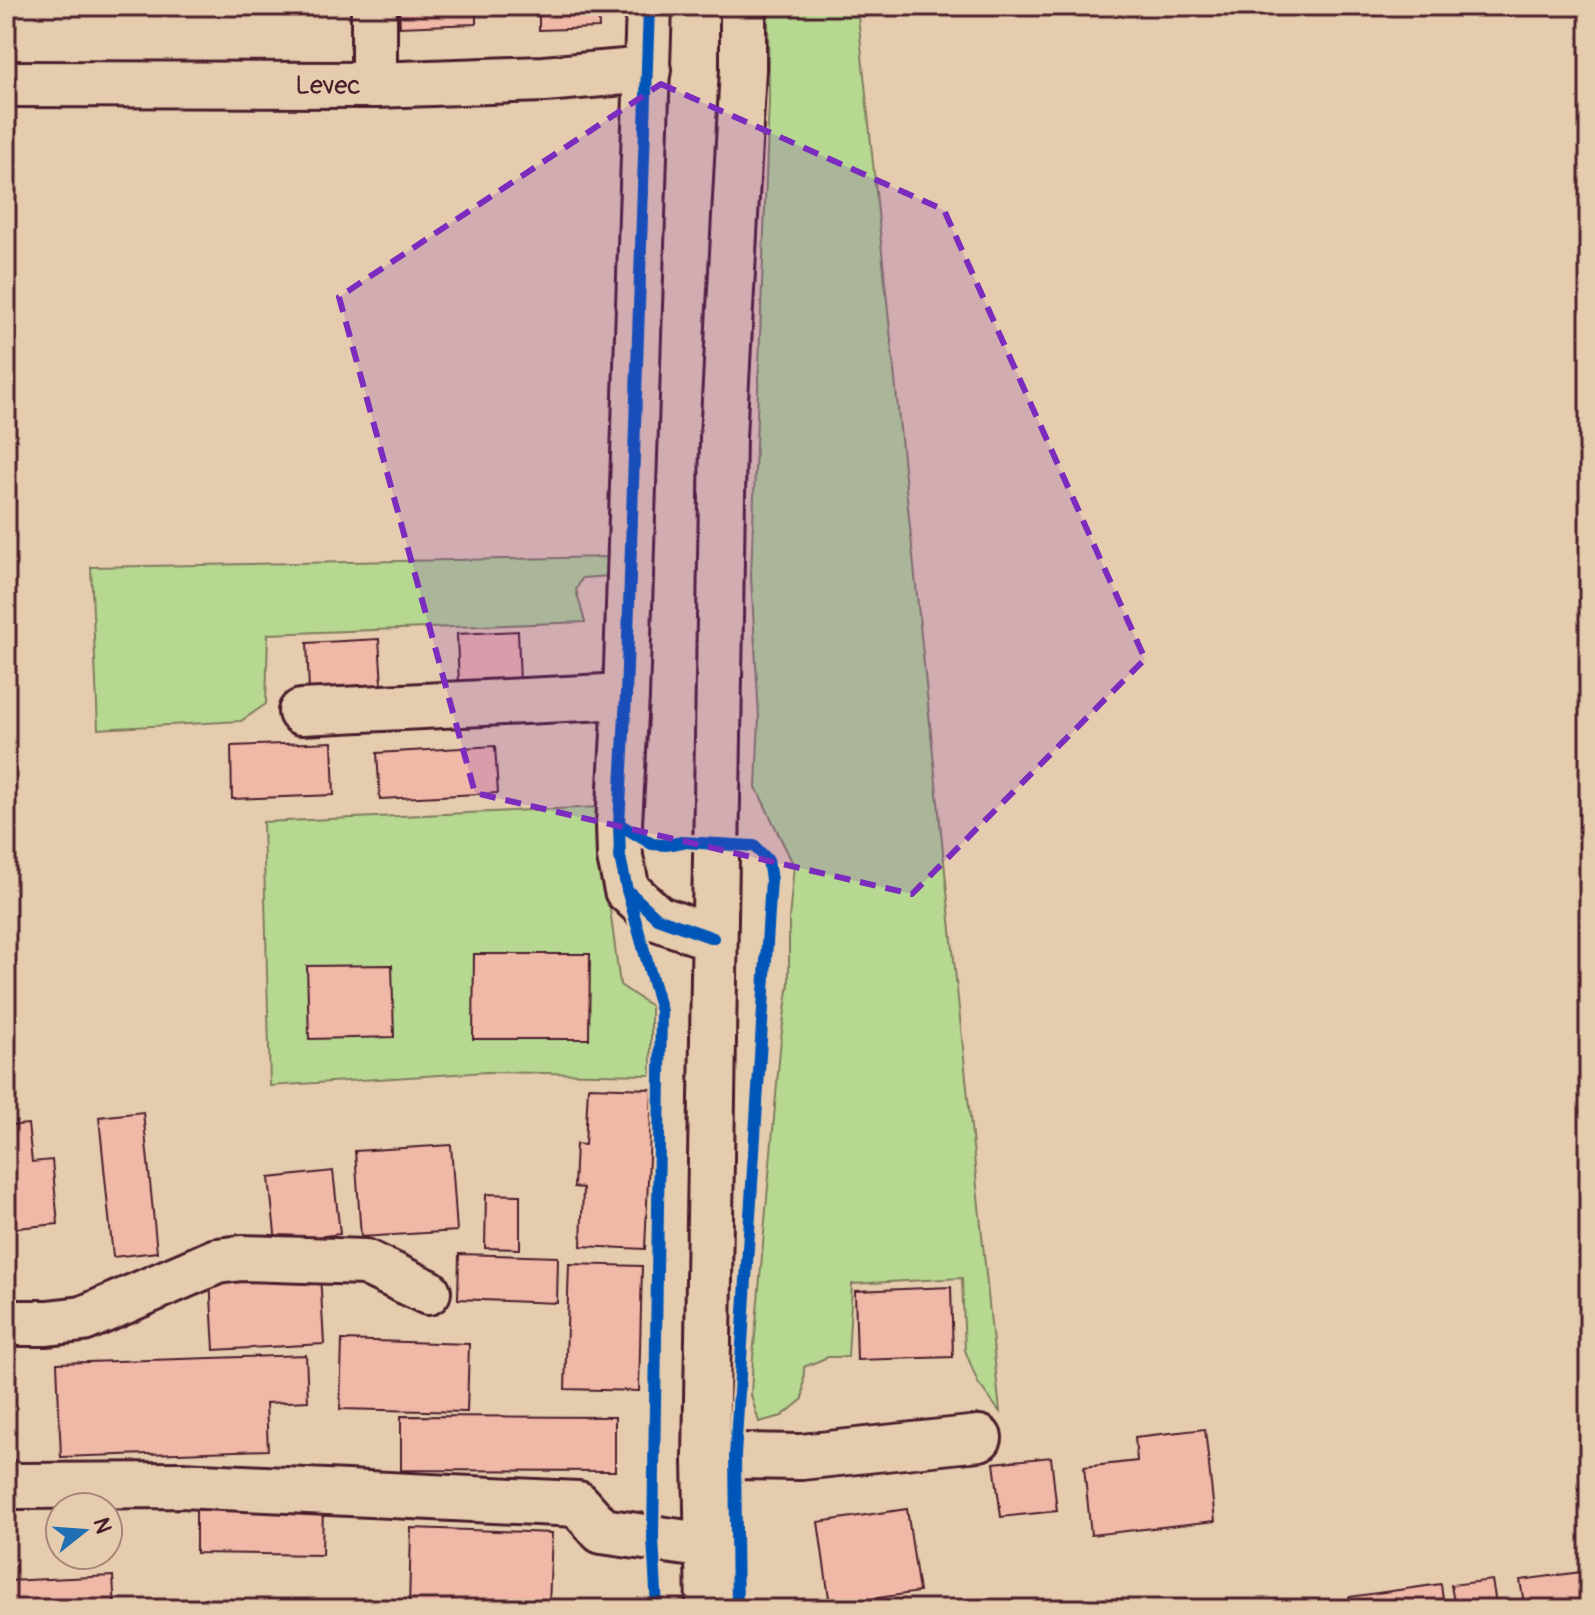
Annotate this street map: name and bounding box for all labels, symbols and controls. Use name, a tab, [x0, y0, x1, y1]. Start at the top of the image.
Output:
street label: Levec	[295, 70, 361, 102]
north arrow	[44, 1491, 124, 1571]
text: N	[87, 1514, 118, 1537]

